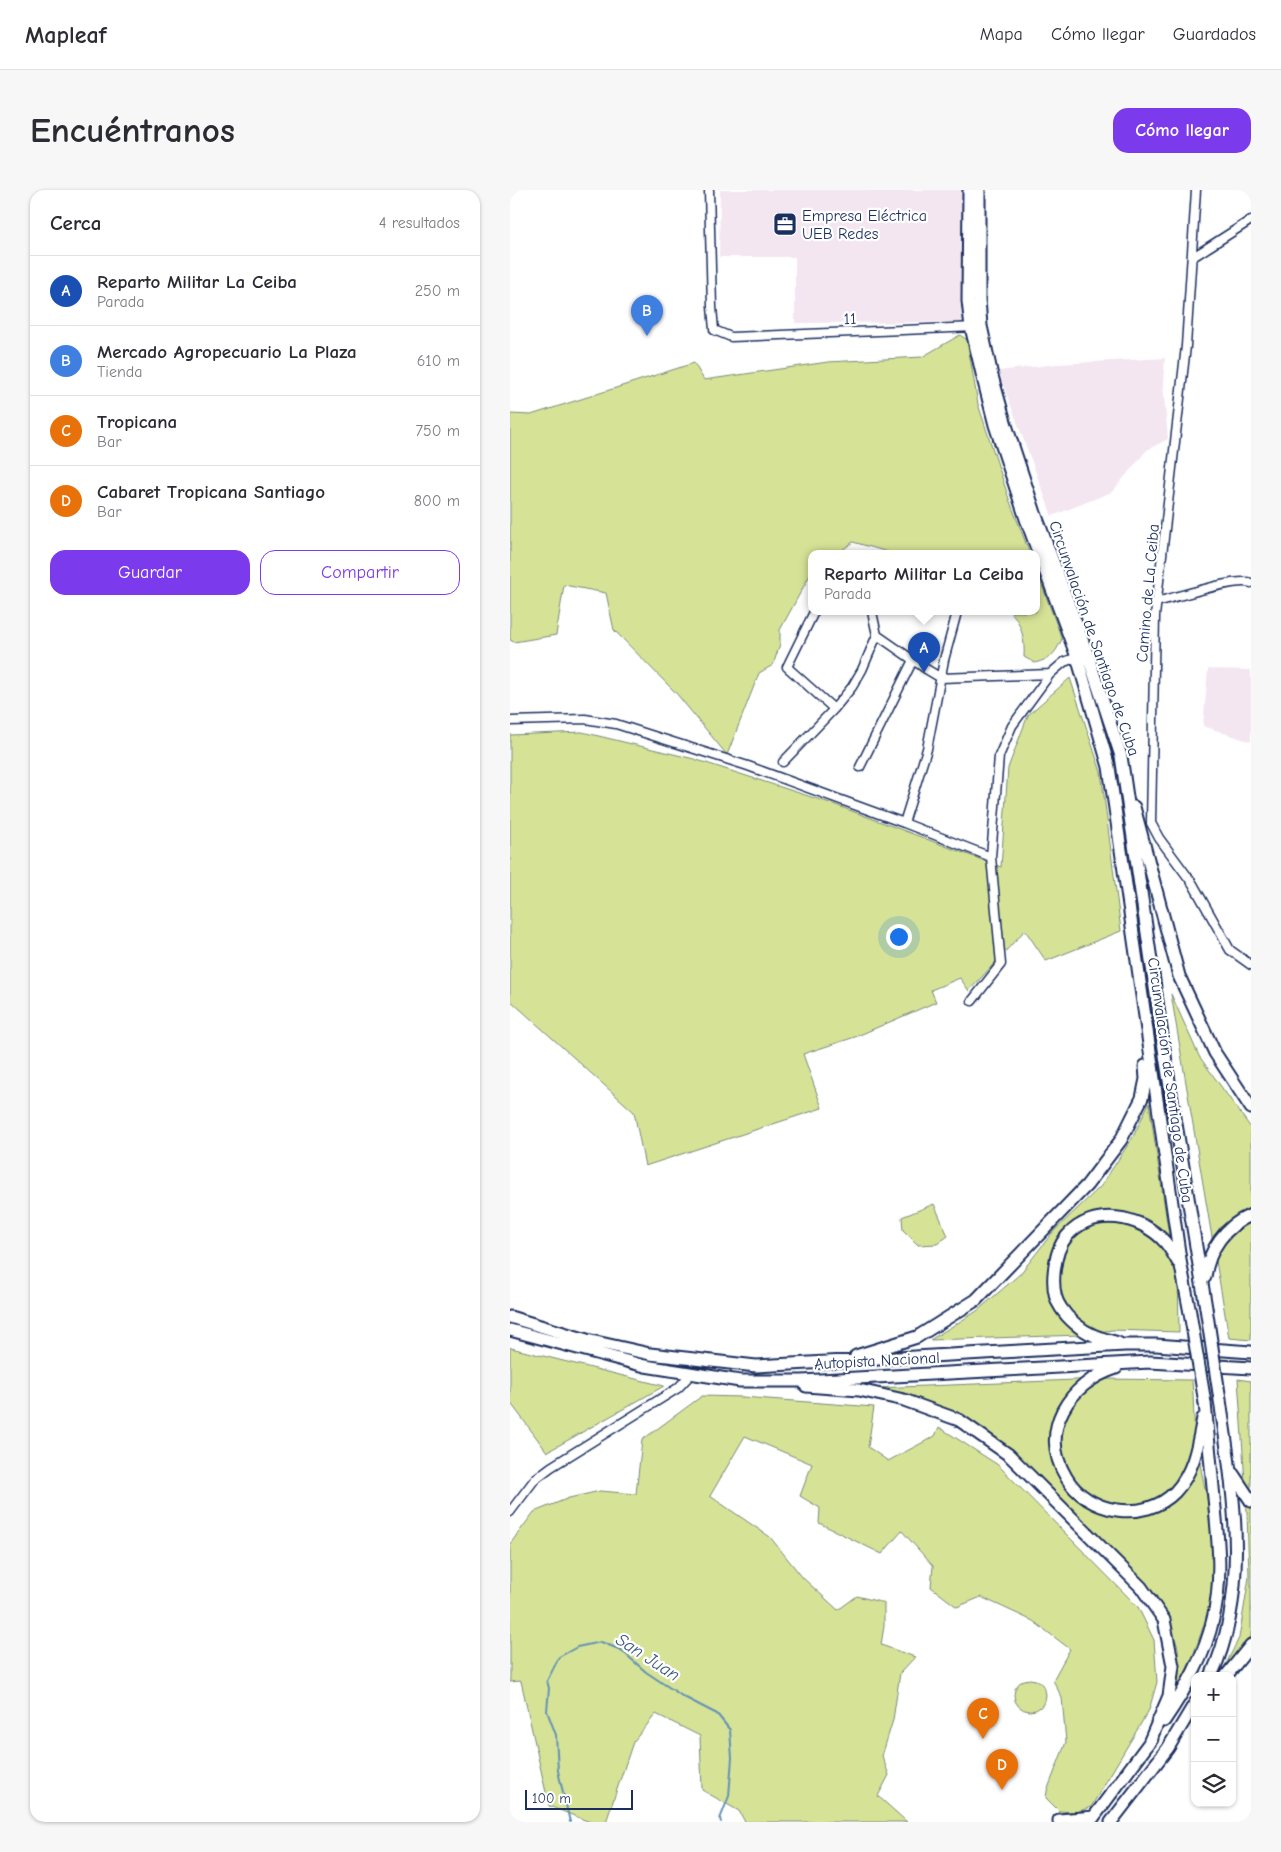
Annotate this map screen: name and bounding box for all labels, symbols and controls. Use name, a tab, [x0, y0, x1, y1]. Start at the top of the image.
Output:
text: Mapleaf	[25, 21, 106, 49]
text: Mapa	[980, 24, 1023, 45]
text: Cómo llegar	[1051, 24, 1145, 45]
text: Guardados	[1173, 24, 1256, 45]
button: Cómo llegar	[1113, 108, 1251, 153]
text: Encuéntranos	[30, 110, 235, 151]
place label: Empresa Eléctrica UEB Redes	[802, 207, 927, 243]
text: Cerca	[50, 211, 101, 235]
office icon: Empresa Eléctrica UEB Redes	[772, 211, 798, 237]
text: 4 resultados	[379, 214, 460, 232]
text: Reparto Militar La Ceiba	[97, 271, 297, 293]
text: A	[62, 282, 70, 300]
text: 250 m	[415, 282, 460, 300]
text: Parada	[97, 293, 145, 311]
pin: B	[631, 295, 663, 336]
street label: 11	[843, 310, 857, 328]
text: Mercado Agropecuario La Plaza	[97, 341, 357, 363]
text: B	[61, 352, 71, 370]
text: 610 m	[417, 352, 460, 370]
text: Tienda	[97, 363, 143, 381]
text: Tropicana	[97, 411, 177, 433]
text: C	[61, 422, 71, 440]
text: 750 m	[415, 422, 460, 440]
text: Bar	[97, 433, 122, 451]
text: Cabaret Tropicana Santiago	[97, 481, 325, 503]
text: D	[61, 492, 71, 510]
text: 800 m	[414, 492, 460, 510]
text: Bar	[97, 503, 122, 521]
street label: Circunvalación de Santiago de Cuba	[1045, 518, 1143, 758]
street label: Camino de La Ceiba	[1133, 523, 1163, 663]
button: Guardar	[50, 550, 250, 595]
button: Compartir	[260, 550, 460, 595]
popup	[808, 550, 1040, 615]
text: Reparto Militar La Ceiba	[824, 563, 1024, 585]
text: Parada	[824, 585, 872, 603]
pin: A	[908, 632, 940, 673]
your location	[886, 924, 912, 950]
street label: Circunvalación de Santiago de Cuba	[1144, 956, 1196, 1204]
street label: Autopista Nacional	[814, 1349, 940, 1373]
water label: San Juan	[612, 1629, 684, 1686]
map controls	[1191, 1672, 1236, 1807]
button: +	[1191, 1672, 1236, 1717]
pin: C	[967, 1698, 999, 1739]
button: −	[1191, 1717, 1236, 1762]
pin: D	[986, 1749, 1018, 1790]
button: layers	[1191, 1762, 1236, 1807]
scale bar	[525, 1787, 632, 1810]
text: 100 m	[532, 1790, 571, 1807]

